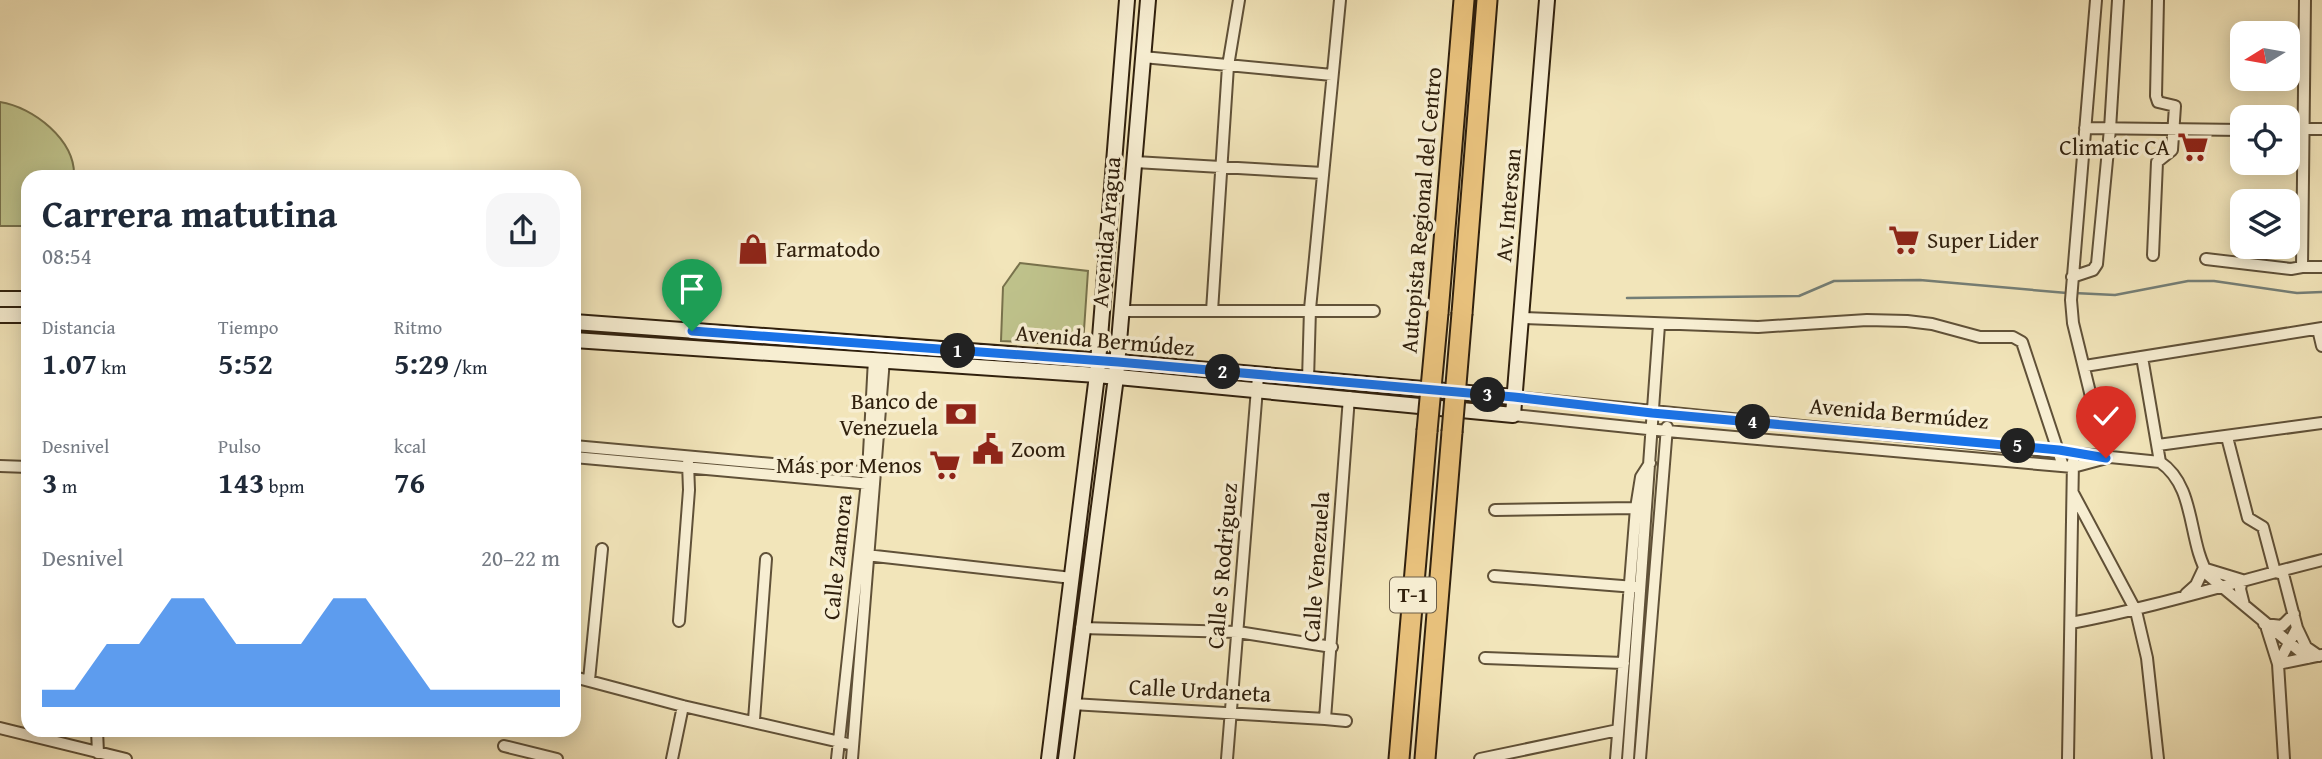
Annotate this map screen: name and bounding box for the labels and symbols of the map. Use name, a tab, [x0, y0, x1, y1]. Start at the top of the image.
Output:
north arrow	[2230, 21, 2300, 91]
street label: Autopista Regional del Centro	[1392, 66, 1449, 354]
place label: Climatic CA	[2059, 130, 2170, 163]
supermarket icon: Climatic CA	[2176, 130, 2210, 164]
street label: Av. Intersan	[1486, 147, 1529, 263]
street label: Avenida Aragua	[1082, 155, 1129, 309]
supermarket icon: Super Lider	[1887, 223, 1921, 257]
place label: Super Lider	[1927, 223, 2039, 256]
shop icon: Farmatodo	[736, 232, 770, 266]
place label: Farmatodo	[776, 232, 880, 265]
pin	[662, 259, 722, 331]
street label: Avenida Bermúdez	[1014, 315, 1196, 364]
pin: 1	[940, 334, 976, 368]
pin: 2	[1206, 354, 1240, 390]
pin: 3	[1470, 378, 1506, 412]
place label: Banco de Venezuela	[839, 384, 938, 443]
pin	[2076, 386, 2136, 458]
street label: Avenida Bermúdez	[1808, 388, 1990, 437]
bank icon: Banco de Venezuela	[944, 397, 978, 431]
pin: 4	[1736, 404, 1770, 440]
pin: 5	[2000, 428, 2036, 464]
public building icon: Zoom	[971, 432, 1005, 466]
place label: Zoom	[1011, 432, 1066, 465]
place label: Más por Menos	[776, 448, 922, 481]
supermarket icon: Más por Menos	[928, 448, 962, 482]
street label: Calle S Rodriguez	[1198, 482, 1245, 650]
street label: Calle Venezuela	[1294, 490, 1337, 643]
street label: Calle Zamora	[814, 493, 860, 621]
road number: T-1	[1390, 578, 1436, 612]
street label: Calle Urdaneta	[1128, 669, 1272, 710]

